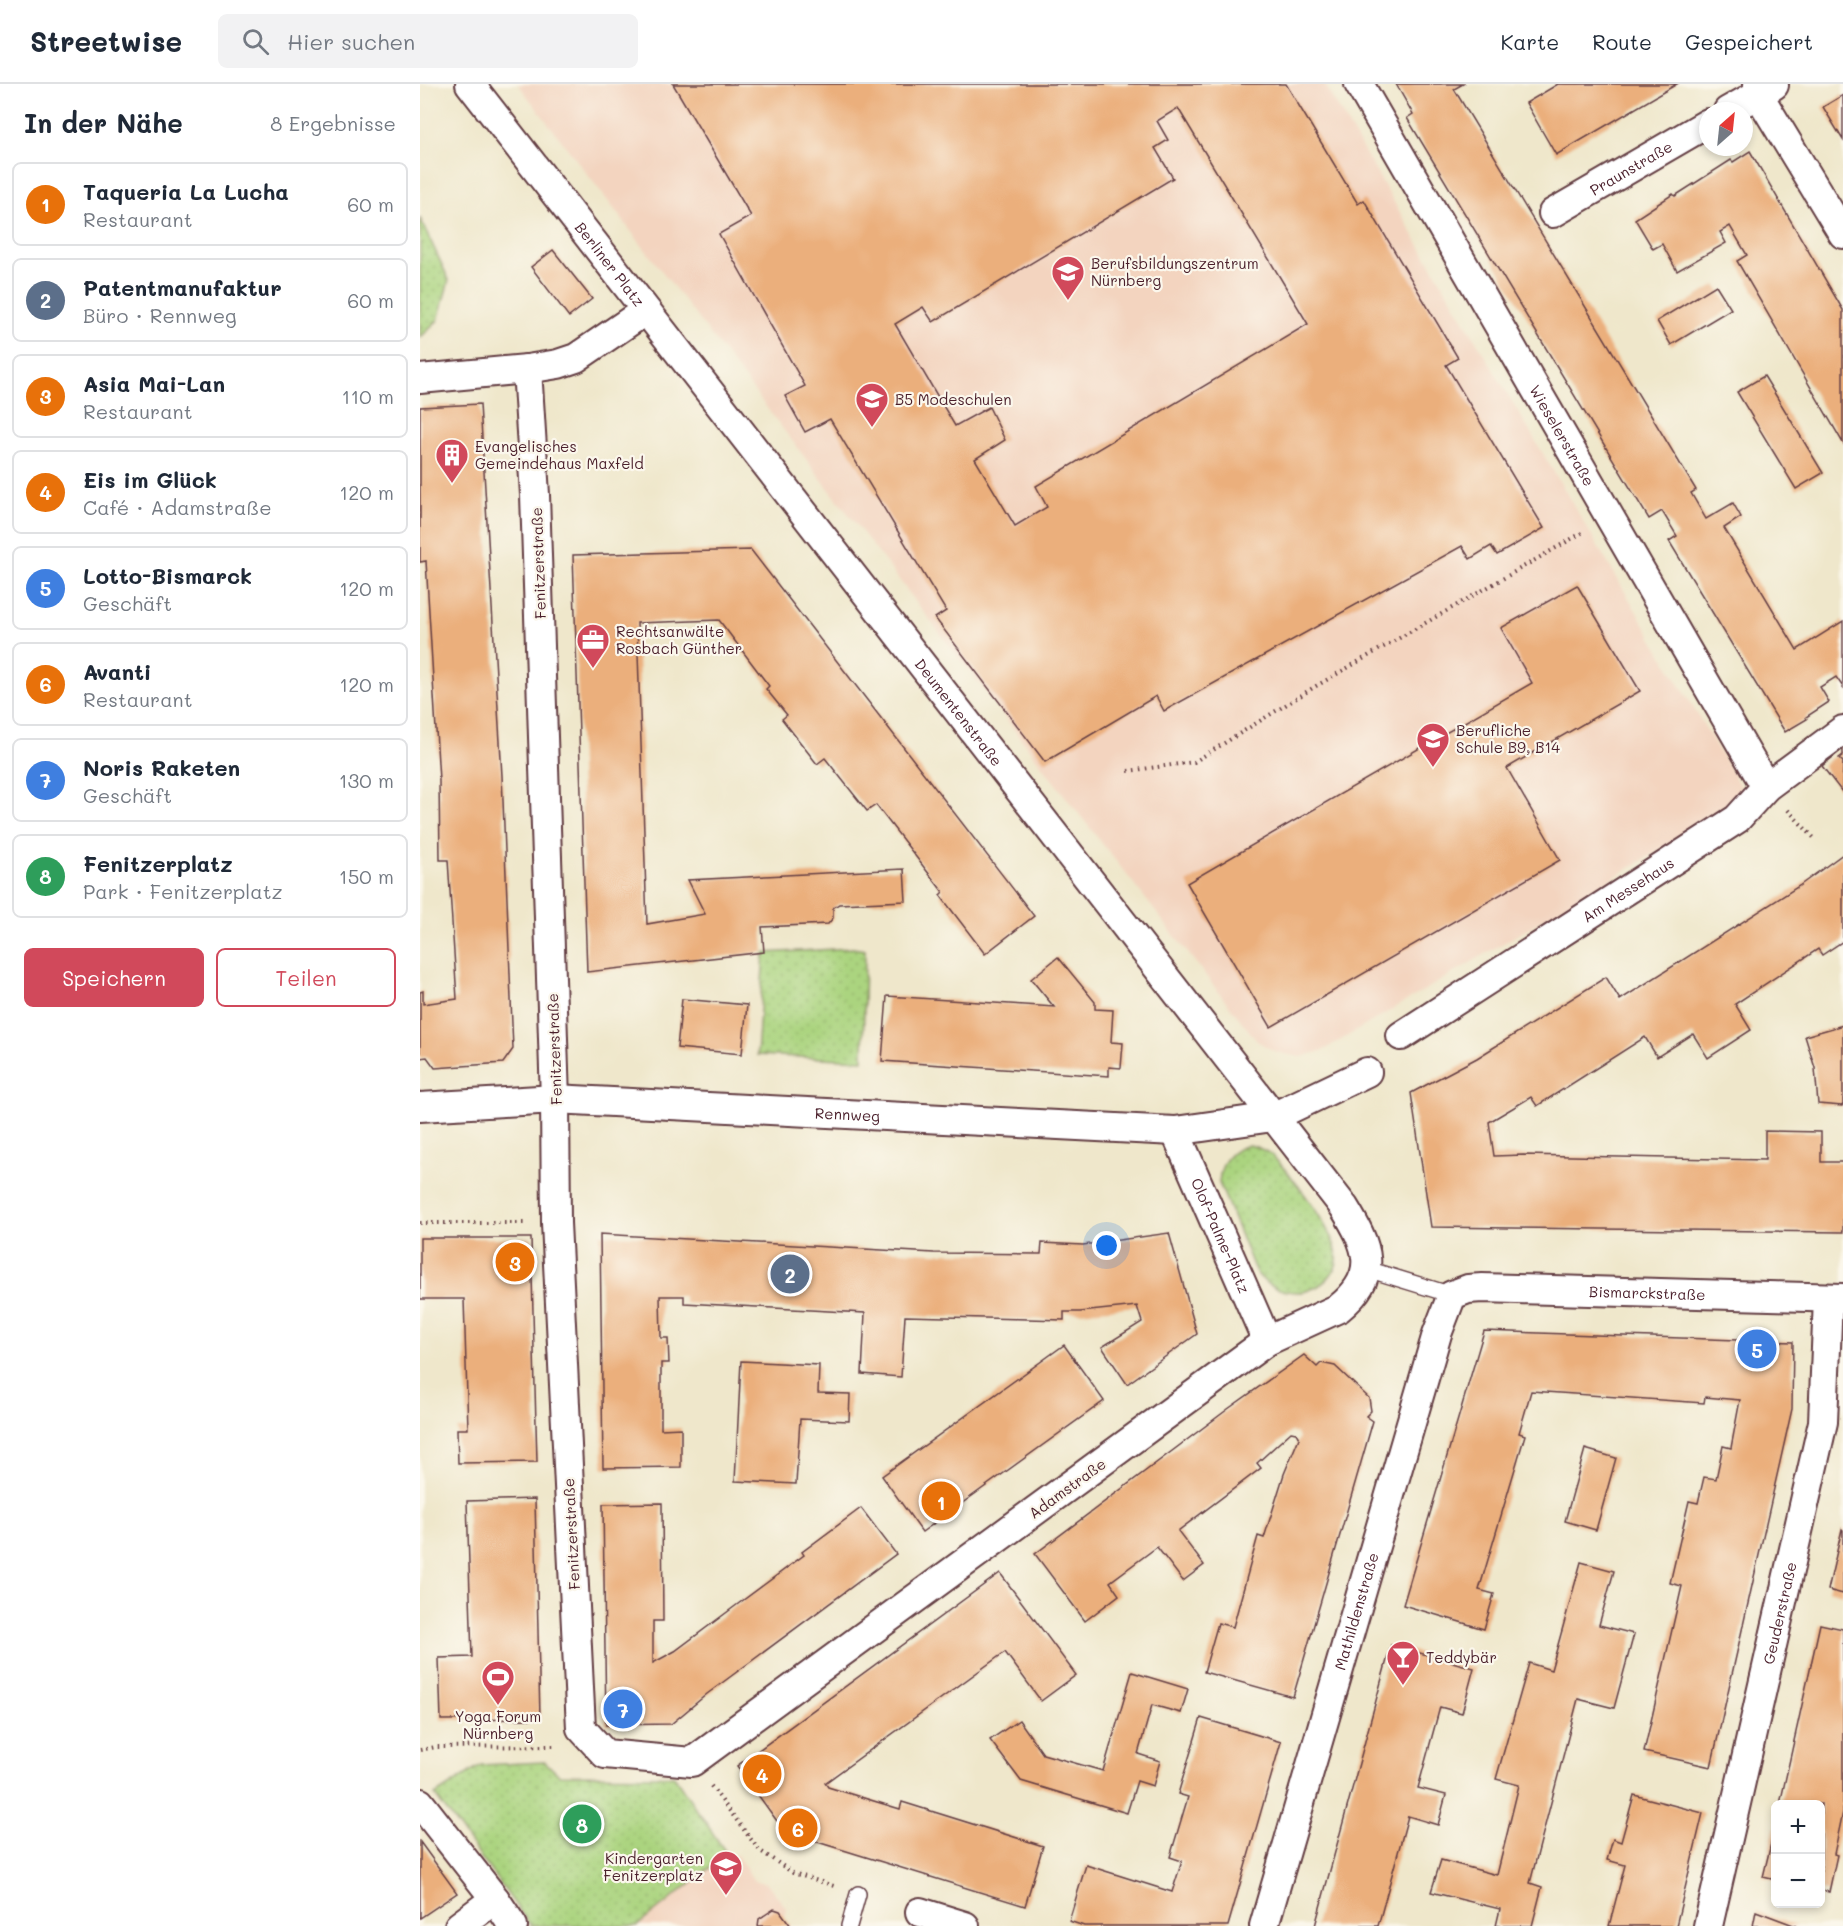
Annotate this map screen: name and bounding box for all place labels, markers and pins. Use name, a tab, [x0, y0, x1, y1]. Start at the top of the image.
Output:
place label: Berufsbildungszentrum Nürnberg	[1091, 253, 1259, 290]
school or university icon: Berufsbildungszentrum Nürnberg	[1050, 254, 1086, 301]
school or university icon: B5 Modeschulen	[854, 381, 890, 428]
place label: B5 Modeschulen	[895, 389, 1012, 409]
place label: Evangelisches Gemeindehaus Maxfeld	[475, 436, 644, 473]
building icon: Evangelisches Gemeindehaus Maxfeld	[434, 437, 470, 484]
place label: Rechtsanwälte Rosbach Günther	[616, 621, 742, 658]
office icon: Rechtsanwälte Rosbach Günther	[575, 622, 611, 669]
place label: Berufliche Schule B9, B14	[1456, 720, 1560, 757]
school or university icon: Berufliche Schule B9, B14	[1415, 721, 1451, 768]
pin: 3	[496, 1240, 535, 1284]
pin: 2	[770, 1252, 809, 1296]
pin: 5	[1738, 1326, 1776, 1372]
pin: 1	[922, 1478, 960, 1524]
bar icon: Teddybär	[1385, 1639, 1421, 1686]
place label: Teddybär	[1426, 1647, 1497, 1667]
sports icon: Yoga Forum Nürnberg	[480, 1659, 516, 1706]
pin: 7	[604, 1686, 642, 1732]
place label: Yoga Forum Nürnberg	[455, 1706, 541, 1743]
pin: 4	[742, 1752, 782, 1796]
pin: 8	[562, 1802, 602, 1846]
pin: 6	[778, 1806, 818, 1850]
place label: Kindergarten Fenitzerplatz	[603, 1848, 703, 1885]
school or university icon: Kindergarten Fenitzerplatz	[708, 1849, 744, 1896]

